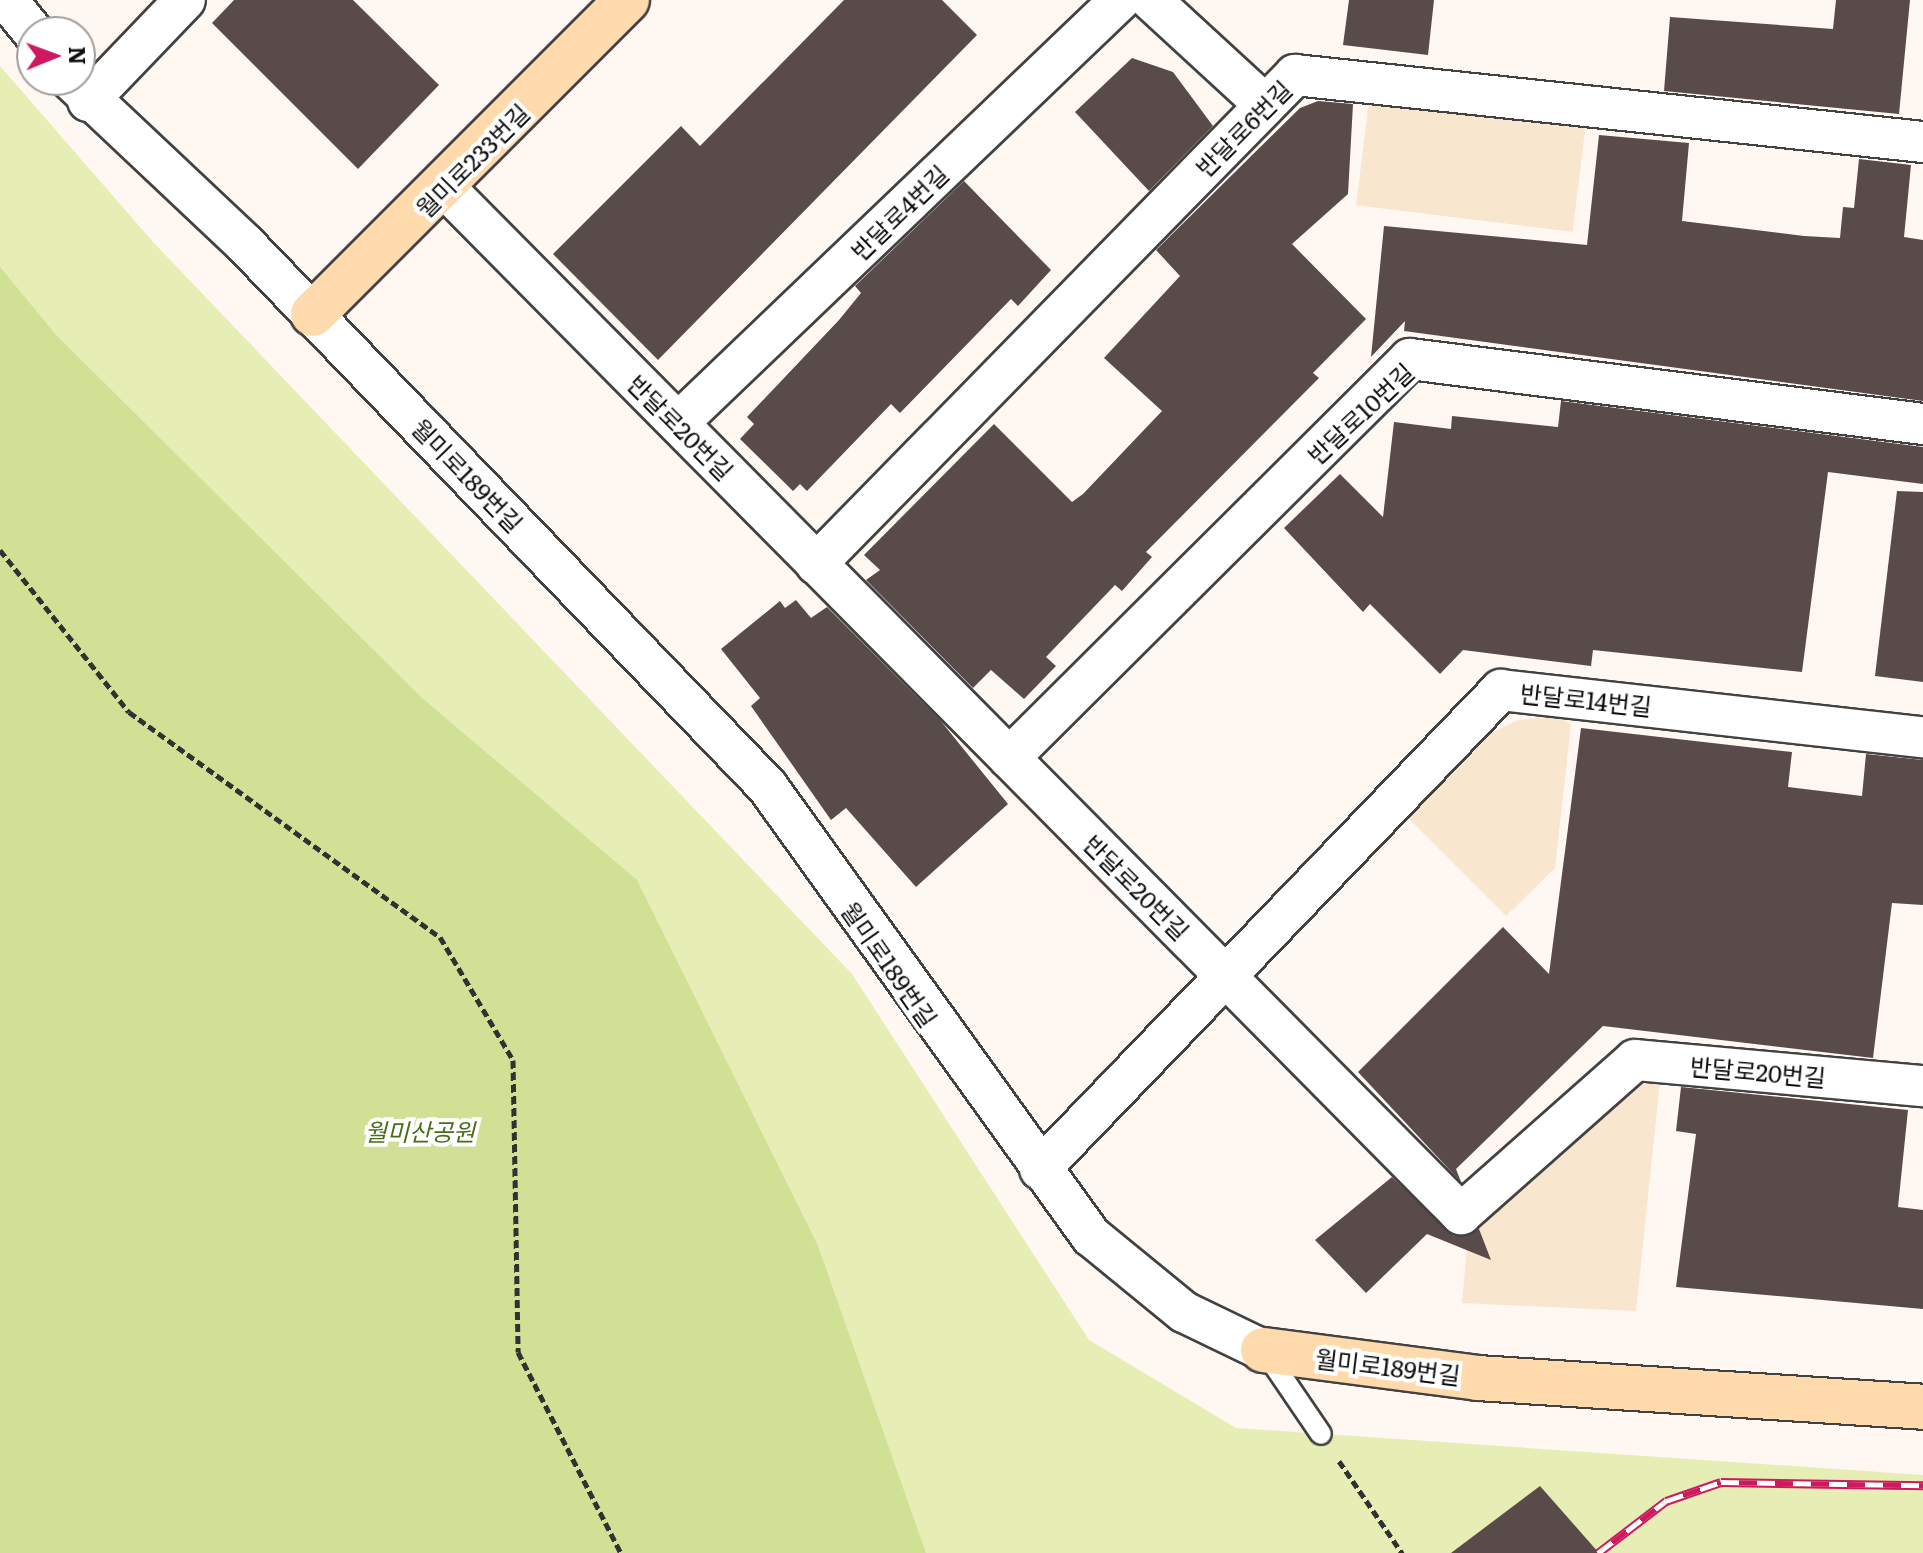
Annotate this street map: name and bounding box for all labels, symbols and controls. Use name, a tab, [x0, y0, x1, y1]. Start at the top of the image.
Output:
north arrow	[16, 16, 96, 96]
text: N	[62, 46, 95, 65]
street label: 반달로6번길	[1189, 74, 1297, 182]
street label: 월미로233번길	[410, 98, 534, 222]
street label: 반달로4번길	[845, 159, 953, 265]
street label: 반달로10번길	[1301, 357, 1419, 469]
street label: 반달로20번길	[623, 369, 739, 485]
street label: 월미로189번길	[407, 413, 529, 537]
street label: 반달로14번길	[1519, 678, 1653, 720]
street label: 반달로20번길	[1079, 829, 1195, 945]
street label: 월미로189번길	[836, 896, 944, 1032]
street label: 반달로20번길	[1689, 1051, 1827, 1091]
park label: 월미산공원	[365, 1117, 475, 1145]
street label: 월미로189번길	[1314, 1343, 1462, 1389]

